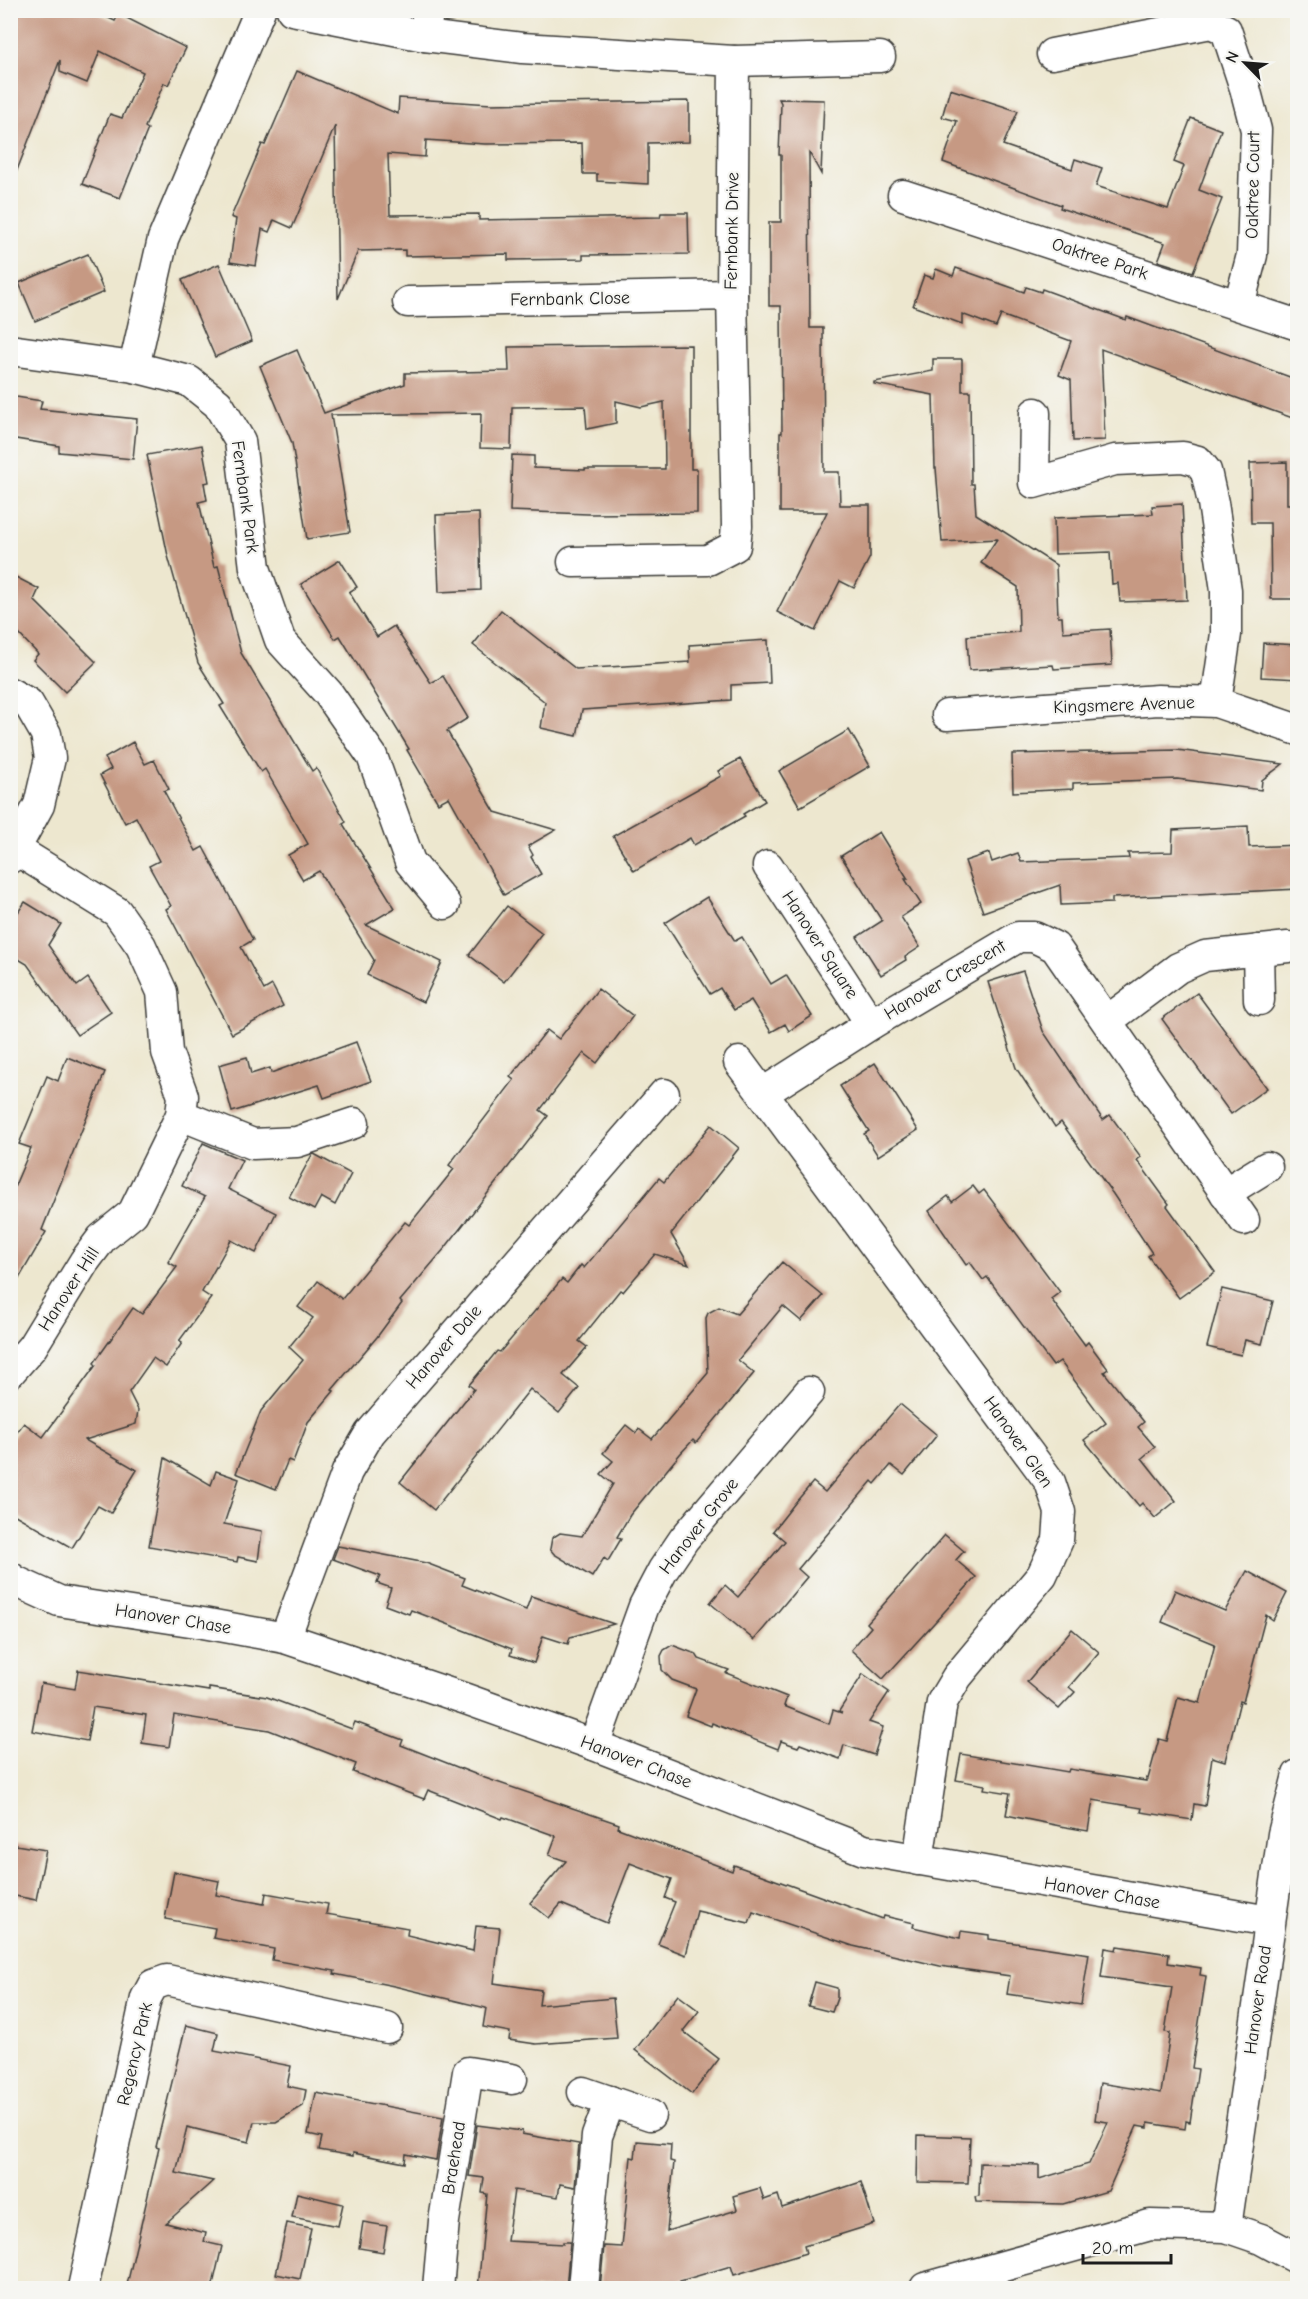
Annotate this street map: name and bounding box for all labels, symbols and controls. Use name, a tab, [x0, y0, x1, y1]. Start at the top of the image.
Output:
north arrow	[1215, 33, 1275, 93]
text: N	[1222, 49, 1243, 66]
street label: Oaktree Court	[1242, 130, 1264, 239]
street label: Fernbank Drive	[720, 172, 744, 290]
street label: Oaktree Park	[1049, 234, 1151, 285]
street label: Fernbank Close	[510, 287, 630, 311]
street label: Fernbank Park	[227, 439, 263, 555]
street label: Kingsmere Avenue	[1053, 692, 1195, 718]
street label: Hanover Square	[777, 887, 863, 1003]
street label: Hanover Crescent	[880, 935, 1010, 1025]
street label: Hanover Hill	[34, 1243, 104, 1335]
street label: Hanover Dale	[402, 1301, 486, 1393]
street label: Hanover Glen	[979, 1392, 1057, 1492]
street label: Hanover Grove	[655, 1474, 743, 1578]
street label: Hanover Chase	[113, 1599, 233, 1639]
street label: Hanover Chase	[577, 1731, 695, 1793]
street label: Hanover Chase	[1042, 1872, 1162, 1914]
street label: Hanover Road	[1240, 1944, 1276, 2056]
street label: Regency Park	[113, 2000, 157, 2108]
street label: Braehead	[438, 2120, 470, 2196]
scale bar	[1083, 2227, 1172, 2265]
text: 20 m	[1092, 2238, 1133, 2259]

